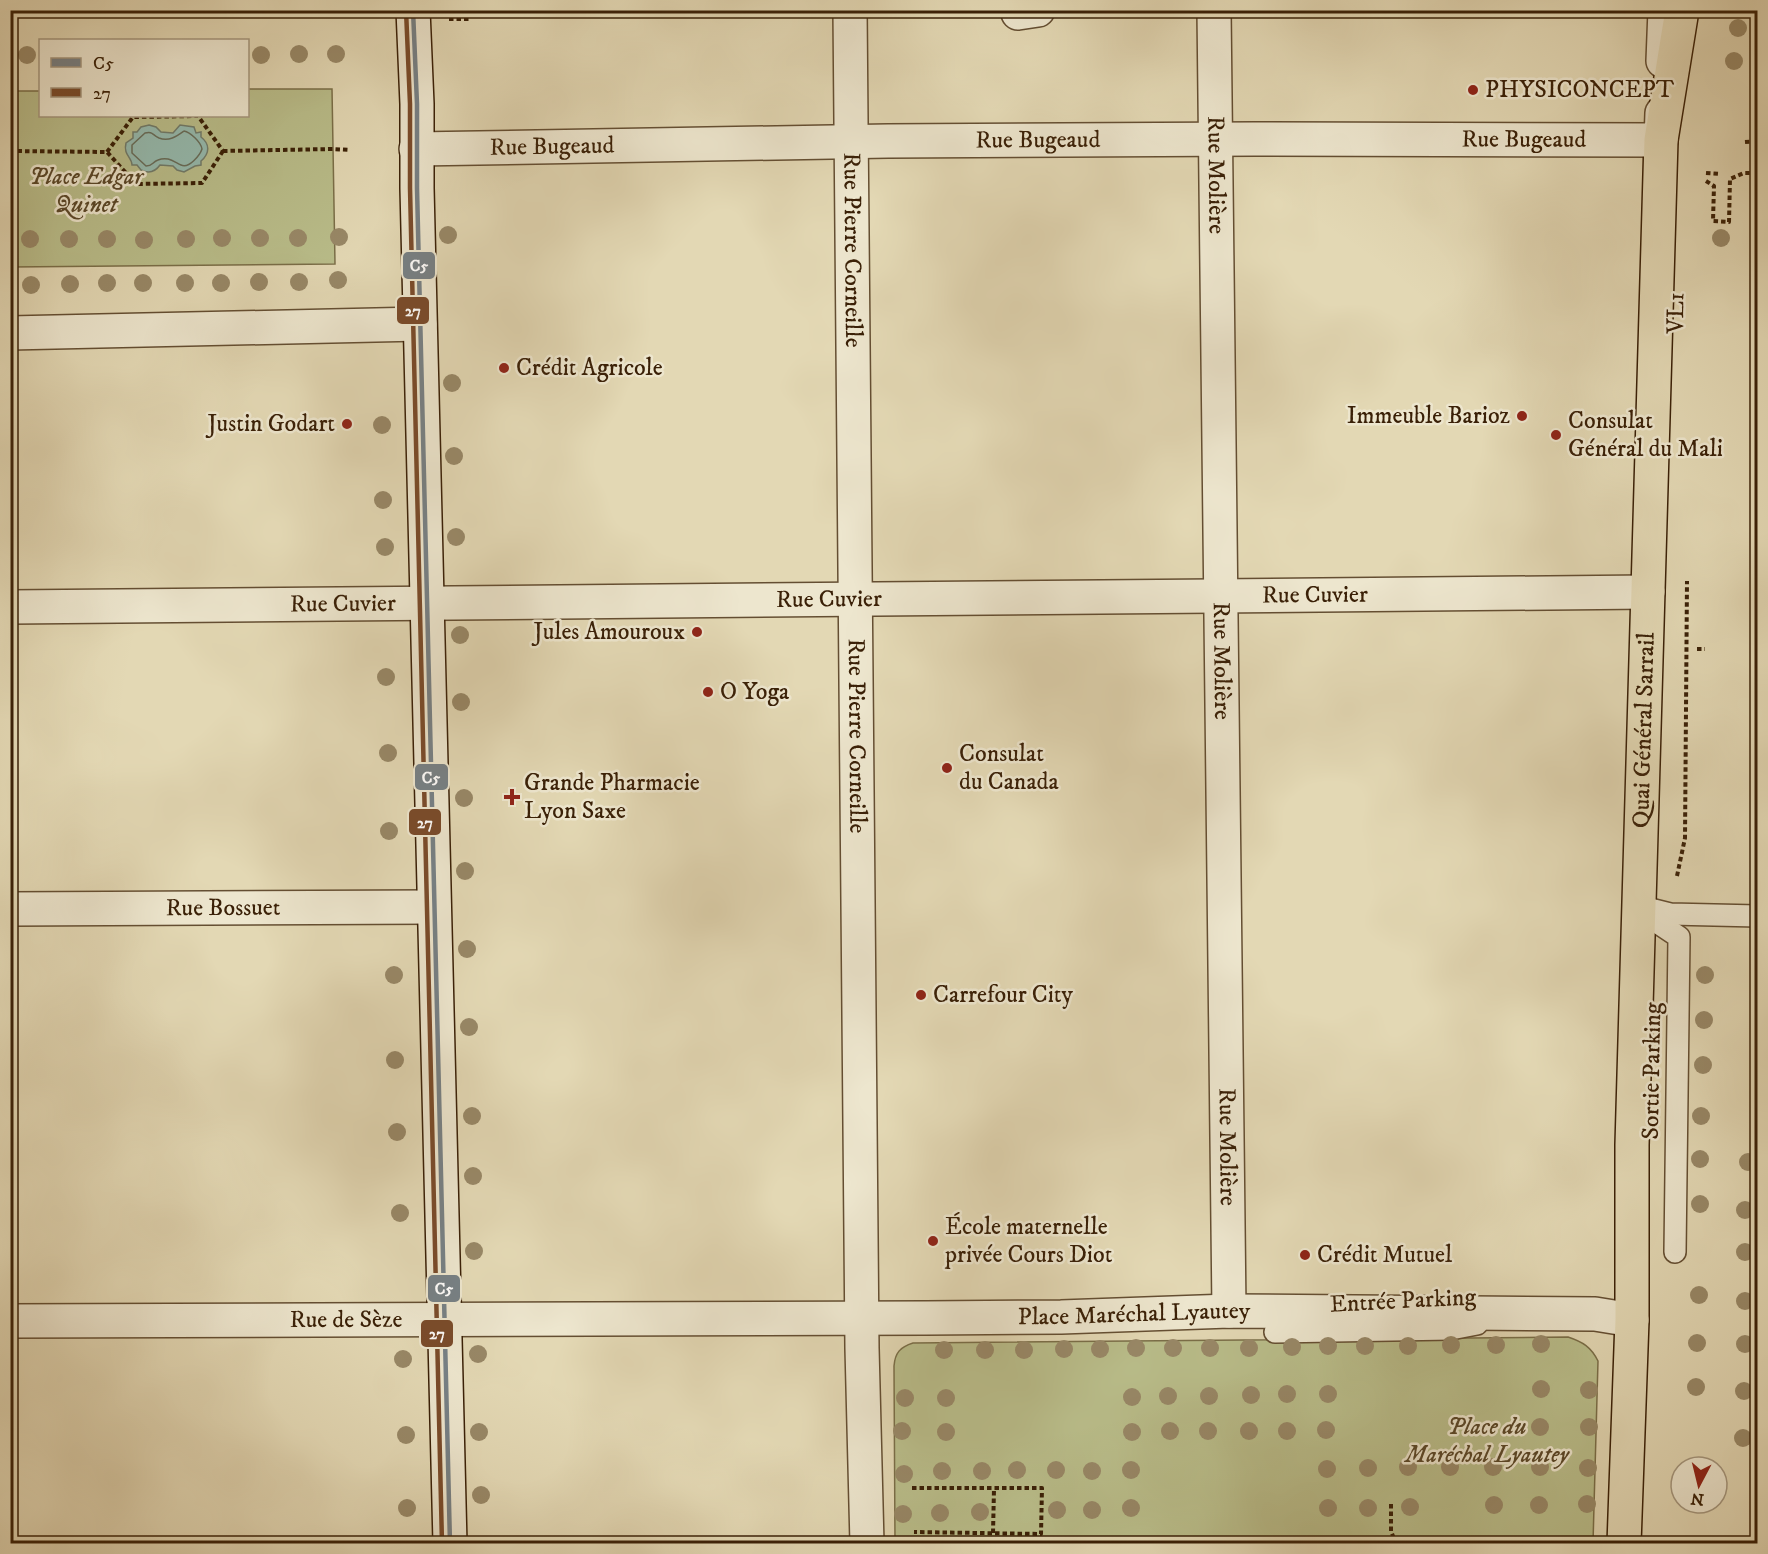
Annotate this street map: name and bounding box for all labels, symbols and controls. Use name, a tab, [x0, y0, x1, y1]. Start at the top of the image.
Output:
legend	[39, 39, 249, 117]
text: C5	[93, 53, 114, 75]
place label: PHYSICONCEPT	[1485, 75, 1674, 105]
text: 27	[93, 83, 111, 105]
marker: PHYSICONCEPT	[1466, 83, 1480, 97]
street label: Rue Molière	[1200, 116, 1232, 234]
street label: Rue Bugeaud	[975, 125, 1100, 156]
street label: Rue Bugeaud	[1461, 125, 1586, 155]
street label: Rue Bugeaud	[489, 131, 615, 163]
street label: Rue Pierre Corneille	[836, 152, 868, 348]
park label: Place Edgar Quinet	[29, 162, 145, 220]
line badge: C5	[402, 251, 436, 280]
text: C5	[410, 256, 428, 276]
street label: VL1	[1661, 292, 1691, 335]
line badge: 27	[396, 296, 430, 325]
text: 27	[405, 301, 421, 321]
place label: Crédit Agricole	[516, 353, 663, 383]
marker: Crédit Agricole	[497, 361, 511, 375]
place label: Immeuble Barioz	[1347, 401, 1511, 431]
place label: Consulat Général du Mali	[1568, 406, 1723, 464]
place label: Justin Godart	[205, 409, 335, 439]
marker: Immeuble Barioz	[1515, 409, 1529, 423]
marker: Justin Godart	[340, 417, 354, 431]
marker: Consulat Général du Mali	[1549, 428, 1563, 442]
street label: Rue Cuvier	[1262, 580, 1368, 611]
street label: Rue Cuvier	[776, 584, 882, 615]
street label: Rue Cuvier	[290, 588, 396, 619]
street label: Rue Molière	[1206, 602, 1237, 720]
place label: Jules Amouroux	[532, 617, 685, 647]
marker: Jules Amouroux	[690, 625, 704, 639]
street label: Quai Général Sarrail	[1626, 631, 1662, 829]
street label: Rue Pierre Corneille	[841, 638, 872, 834]
place label: O Yoga	[720, 677, 790, 707]
marker: O Yoga	[701, 685, 715, 699]
place label: Consulat du Canada	[959, 739, 1060, 797]
marker: Consulat du Canada	[940, 761, 954, 775]
line badge: C5	[414, 763, 449, 791]
text: C5	[422, 768, 440, 788]
place label: Grande Pharmacie Lyon Saxe	[524, 768, 700, 826]
marker: Grande Pharmacie Lyon Saxe	[505, 790, 519, 804]
line badge: 27	[408, 808, 442, 836]
text: 27	[417, 813, 433, 833]
street label: Rue Bossuet	[166, 893, 281, 923]
place label: Carrefour City	[933, 980, 1073, 1010]
marker: Carrefour City	[914, 988, 928, 1002]
street label: Sortie Parking	[1636, 1002, 1668, 1140]
street label: Rue Molière	[1211, 1088, 1243, 1206]
place label: École maternelle privée Cours Diot	[944, 1212, 1113, 1270]
marker: École maternelle privée Cours Diot	[926, 1234, 940, 1248]
place label: Crédit Mutuel	[1317, 1240, 1453, 1270]
marker: Crédit Mutuel	[1298, 1248, 1312, 1262]
line badge: C5	[427, 1274, 461, 1303]
text: C5	[435, 1279, 453, 1299]
street label: Entrée Parking	[1329, 1282, 1477, 1320]
street label: Place Maréchal Lyautey	[1018, 1296, 1251, 1332]
street label: Rue de Sèze	[290, 1305, 402, 1335]
line badge: 27	[420, 1319, 454, 1348]
text: 27	[429, 1324, 445, 1344]
park label: Place du Maréchal Lyautey	[1403, 1412, 1570, 1470]
north arrow	[1669, 1455, 1729, 1515]
text: N	[1690, 1488, 1705, 1510]

